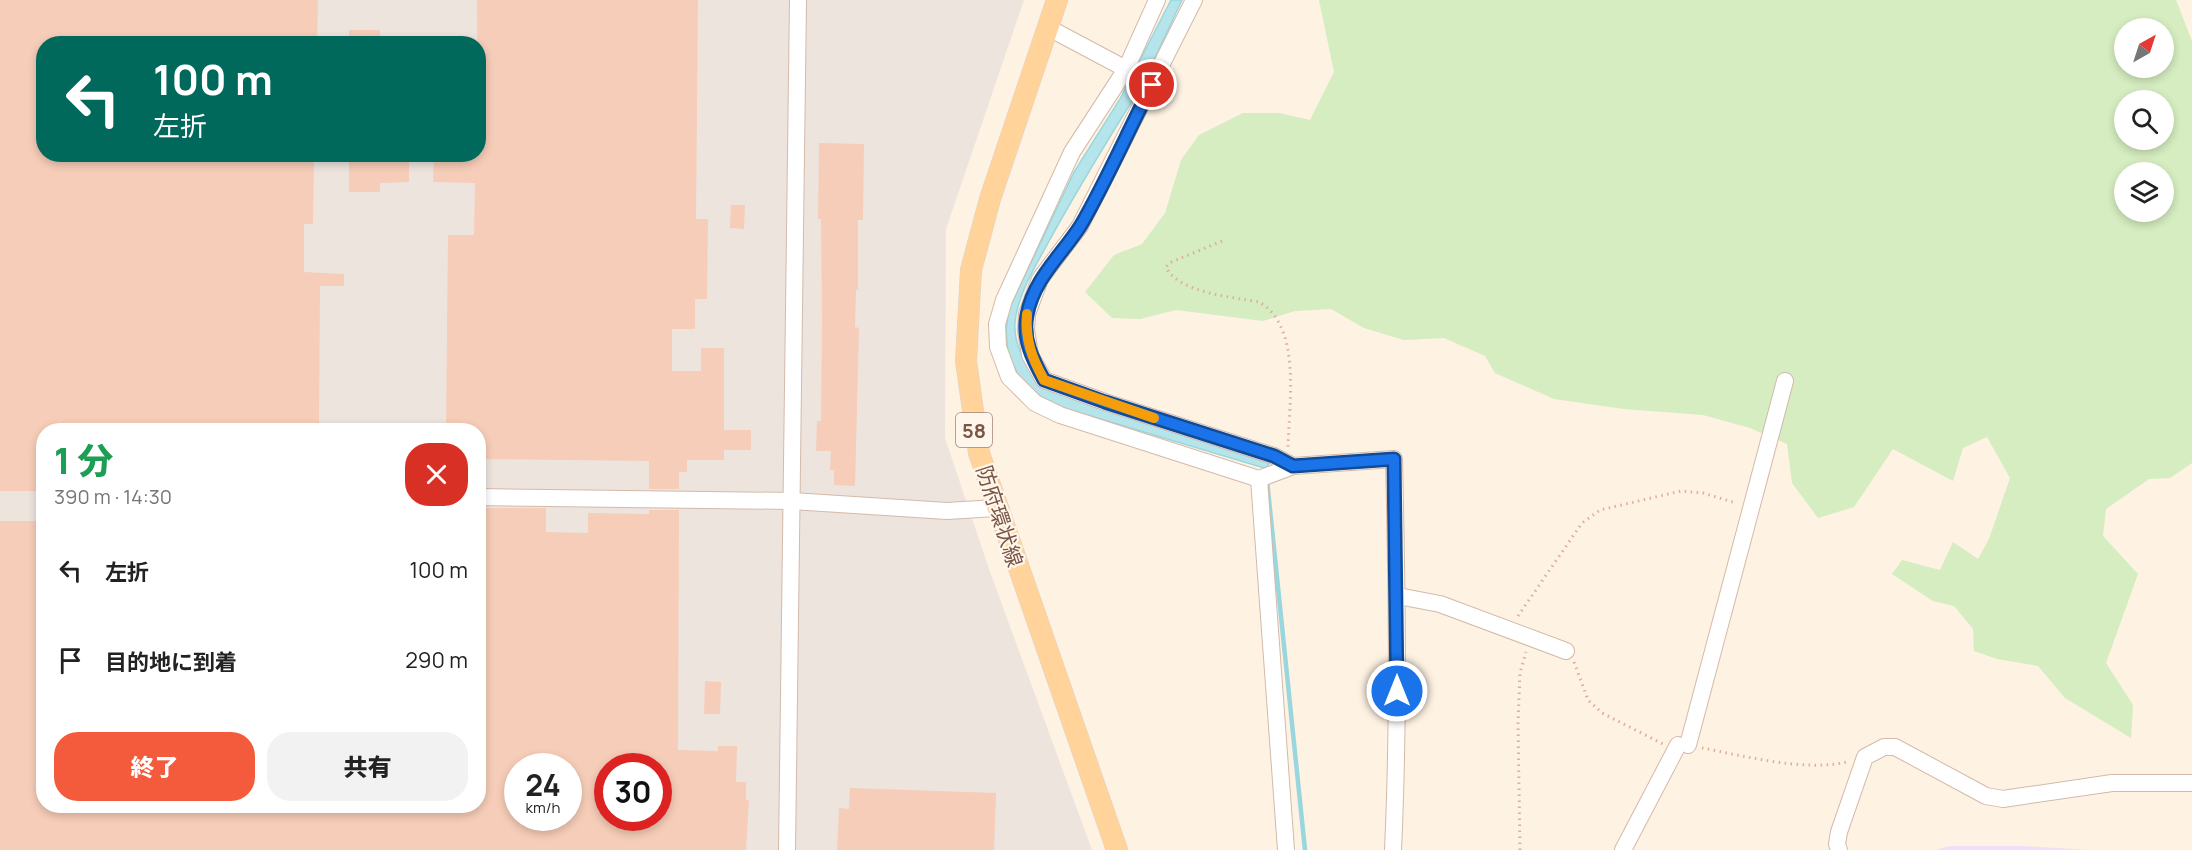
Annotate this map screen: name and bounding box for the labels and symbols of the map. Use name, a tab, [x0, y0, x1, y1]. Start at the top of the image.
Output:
north arrow	[2114, 18, 2174, 78]
pin	[1126, 59, 1177, 110]
road number: 58	[956, 413, 992, 447]
street label: 防府環状線	[970, 462, 1030, 570]
position arrow	[1365, 659, 1429, 723]
speed limit sign: 30	[594, 753, 672, 831]

